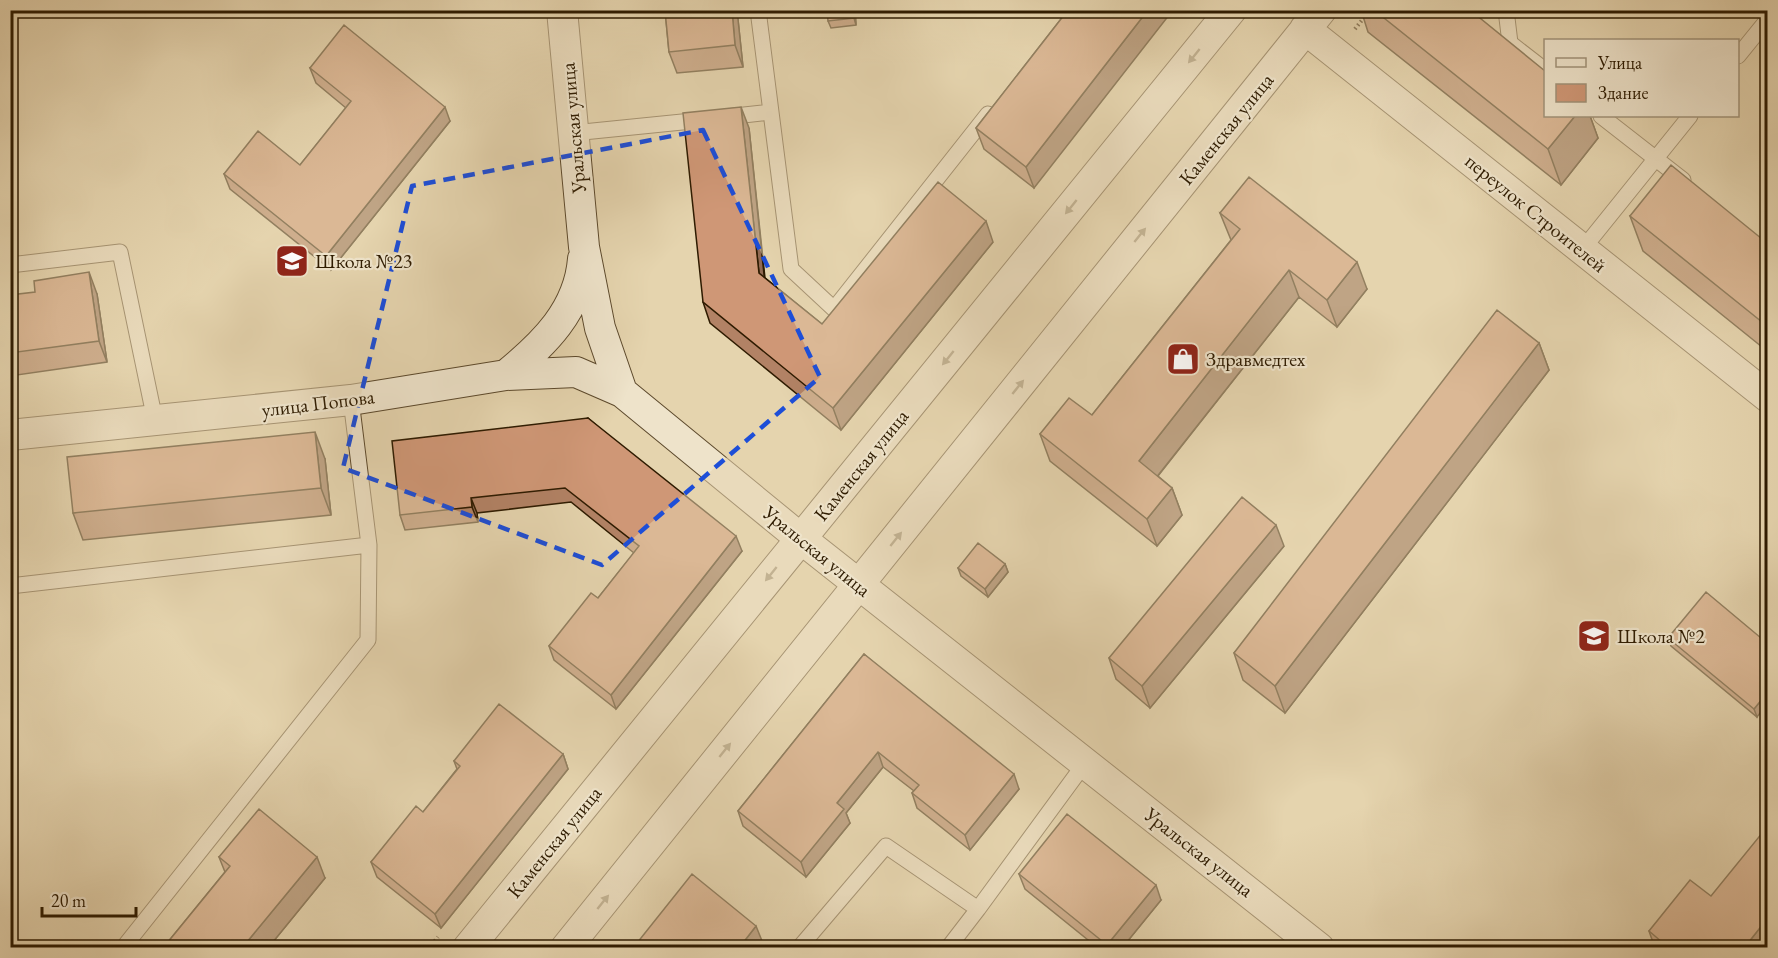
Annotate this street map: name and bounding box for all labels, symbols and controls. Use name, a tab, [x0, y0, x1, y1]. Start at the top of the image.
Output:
legend	[1544, 39, 1739, 117]
one-way arrow	[1188, 48, 1201, 64]
text: Улица	[1597, 51, 1643, 74]
street label: Уральская улица	[554, 61, 592, 196]
street label: Каменская улица	[1173, 68, 1279, 190]
text: Здание	[1598, 81, 1648, 104]
street label: переулок Строителей	[1460, 148, 1612, 278]
one-way arrow	[1065, 199, 1078, 214]
one-way arrow	[1133, 228, 1146, 243]
school or university icon: Школа №23	[274, 243, 310, 279]
place label: Школа №23	[315, 248, 412, 274]
shop icon: Здравмедтех	[1165, 341, 1201, 377]
place label: Здравмедтех	[1206, 346, 1306, 372]
one-way arrow	[941, 350, 954, 366]
one-way arrow	[1011, 379, 1024, 395]
street label: улица Попова	[260, 383, 376, 423]
street label: Каменская улица	[808, 404, 914, 526]
street label: Уральская улица	[757, 499, 876, 602]
one-way arrow	[889, 531, 902, 547]
one-way arrow	[765, 566, 778, 582]
school or university icon: Школа №2	[1576, 618, 1612, 654]
place label: Школа №2	[1617, 623, 1705, 649]
one-way arrow	[718, 743, 731, 758]
street label: Каменская улица	[501, 781, 607, 903]
street label: Уральская улица	[1138, 801, 1259, 903]
scale bar	[42, 880, 136, 918]
text: 20 m	[51, 889, 86, 912]
one-way arrow	[596, 894, 609, 910]

